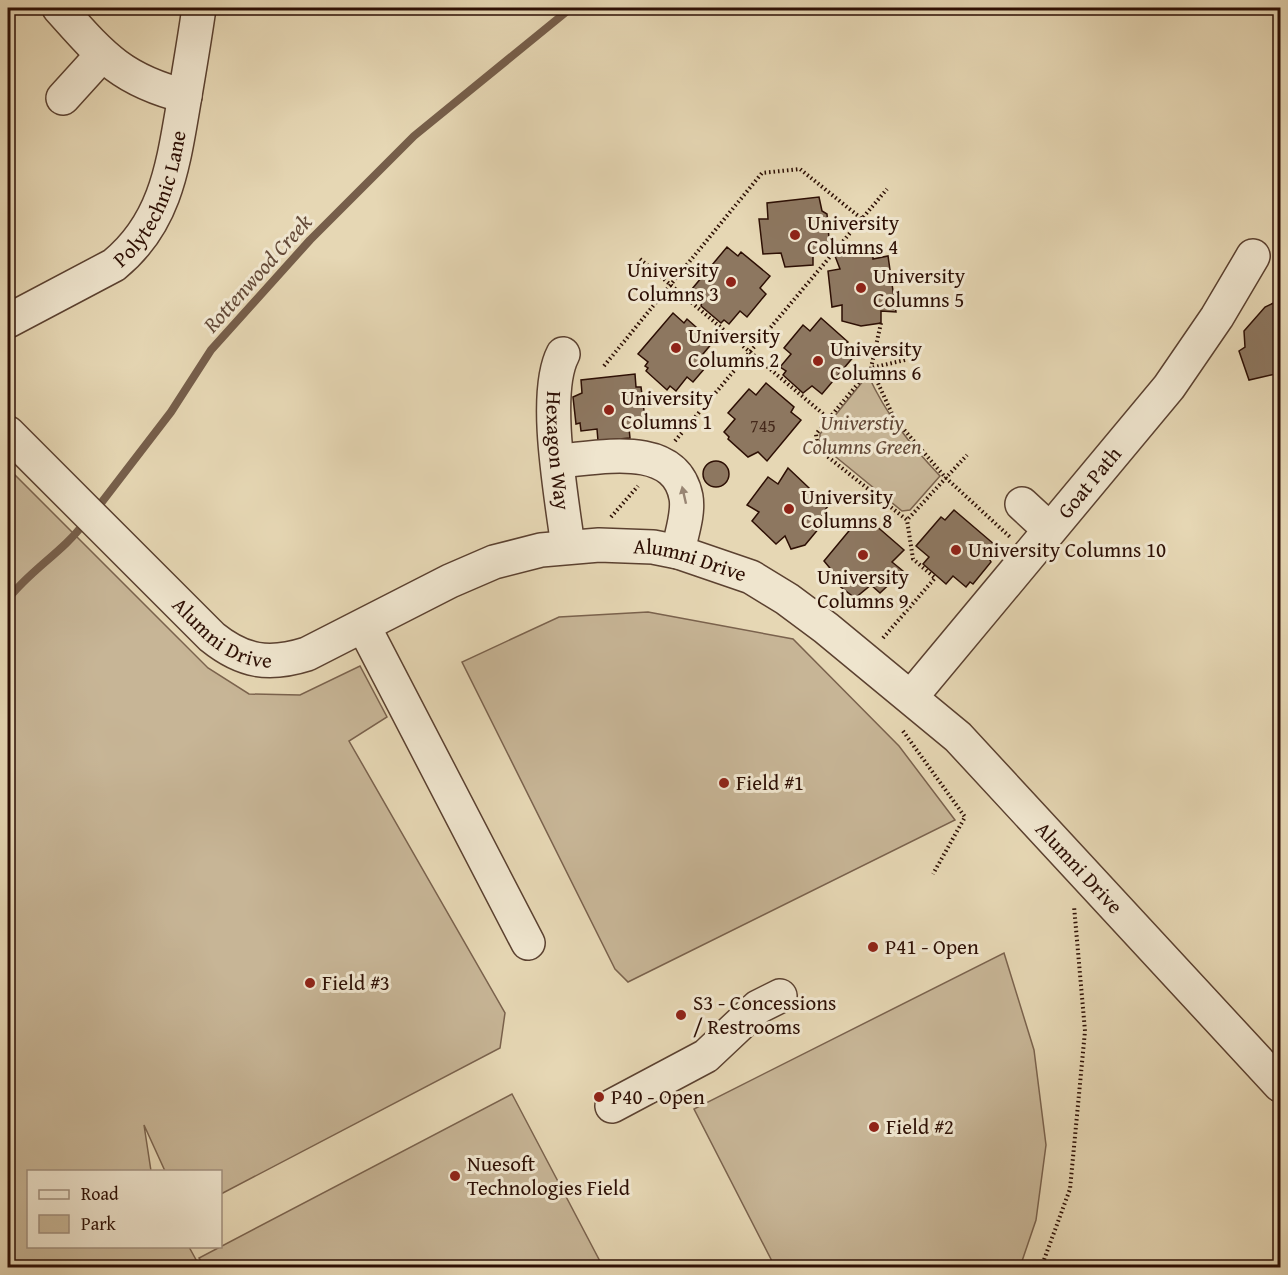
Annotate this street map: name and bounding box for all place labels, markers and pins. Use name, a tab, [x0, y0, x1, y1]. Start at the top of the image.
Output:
place label: University Columns 4	[807, 207, 900, 262]
marker: University Columns 4	[788, 228, 802, 242]
place label: University Columns 3	[627, 254, 720, 309]
place label: University Columns 5	[873, 260, 966, 315]
marker: University Columns 3	[724, 275, 738, 289]
marker: University Columns 5	[854, 281, 868, 295]
place label: University Columns 2	[688, 320, 781, 375]
place label: University Columns 6	[830, 333, 923, 388]
marker: University Columns 2	[669, 341, 683, 355]
marker: University Columns 6	[811, 354, 825, 368]
place label: University Columns 1	[621, 382, 714, 437]
marker: University Columns 1	[602, 403, 616, 417]
place label: University Columns 8	[801, 481, 894, 536]
marker: University Columns 8	[782, 502, 796, 516]
place label: University Columns 10	[968, 534, 1166, 565]
marker: University Columns 10	[949, 543, 963, 557]
marker: University Columns 9	[856, 548, 870, 562]
place label: University Columns 9	[817, 561, 910, 616]
place label: Field #1	[736, 767, 804, 798]
marker: Field #1	[717, 776, 731, 790]
place label: P41 - Open	[885, 931, 979, 962]
marker: P41 - Open	[866, 940, 880, 954]
place label: Field #3	[322, 967, 390, 998]
marker: Field #3	[303, 976, 317, 990]
place label: S3 - Concessions / Restrooms	[693, 987, 836, 1042]
marker: S3 - Concessions / Restrooms	[674, 1008, 688, 1022]
place label: P40 - Open	[611, 1081, 705, 1112]
marker: P40 - Open	[592, 1090, 606, 1104]
place label: Field #2	[886, 1111, 954, 1142]
marker: Field #2	[867, 1120, 881, 1134]
place label: Nuesoft Technologies Field	[467, 1148, 631, 1203]
marker: Nuesoft Technologies Field	[448, 1169, 462, 1183]

